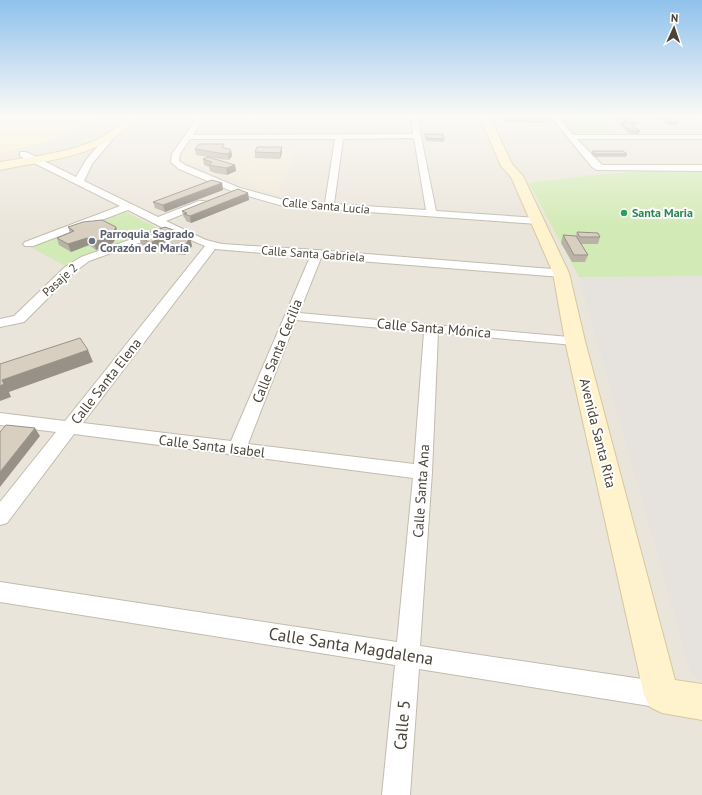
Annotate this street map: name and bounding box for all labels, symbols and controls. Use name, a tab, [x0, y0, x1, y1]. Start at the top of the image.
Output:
north arrow	[654, 8, 694, 48]
text: N	[671, 11, 679, 25]
street label: Calle Santa Lucía	[282, 194, 371, 217]
place label: Santa Maria	[632, 205, 693, 220]
marker: Santa Maria	[619, 208, 629, 218]
place label: Parroquia Sagrado Corazón de María	[100, 226, 195, 255]
marker: Parroquia Sagrado Corazón de María	[87, 236, 97, 246]
street label: Calle Santa Gabriela	[261, 242, 365, 265]
street label: Pasaje 2	[39, 260, 80, 299]
street label: Calle Santa Cecilia	[248, 296, 306, 406]
street label: Calle Santa Mónica	[376, 314, 492, 342]
street label: Calle Santa Elena	[67, 334, 145, 428]
street label: Avenida Santa Rita	[576, 376, 620, 490]
street label: Calle Santa Isabel	[158, 431, 266, 461]
street label: Calle Santa Ana	[409, 444, 433, 538]
street label: Calle Santa Magdalena	[267, 622, 435, 670]
street label: Calle 5	[389, 699, 415, 751]

